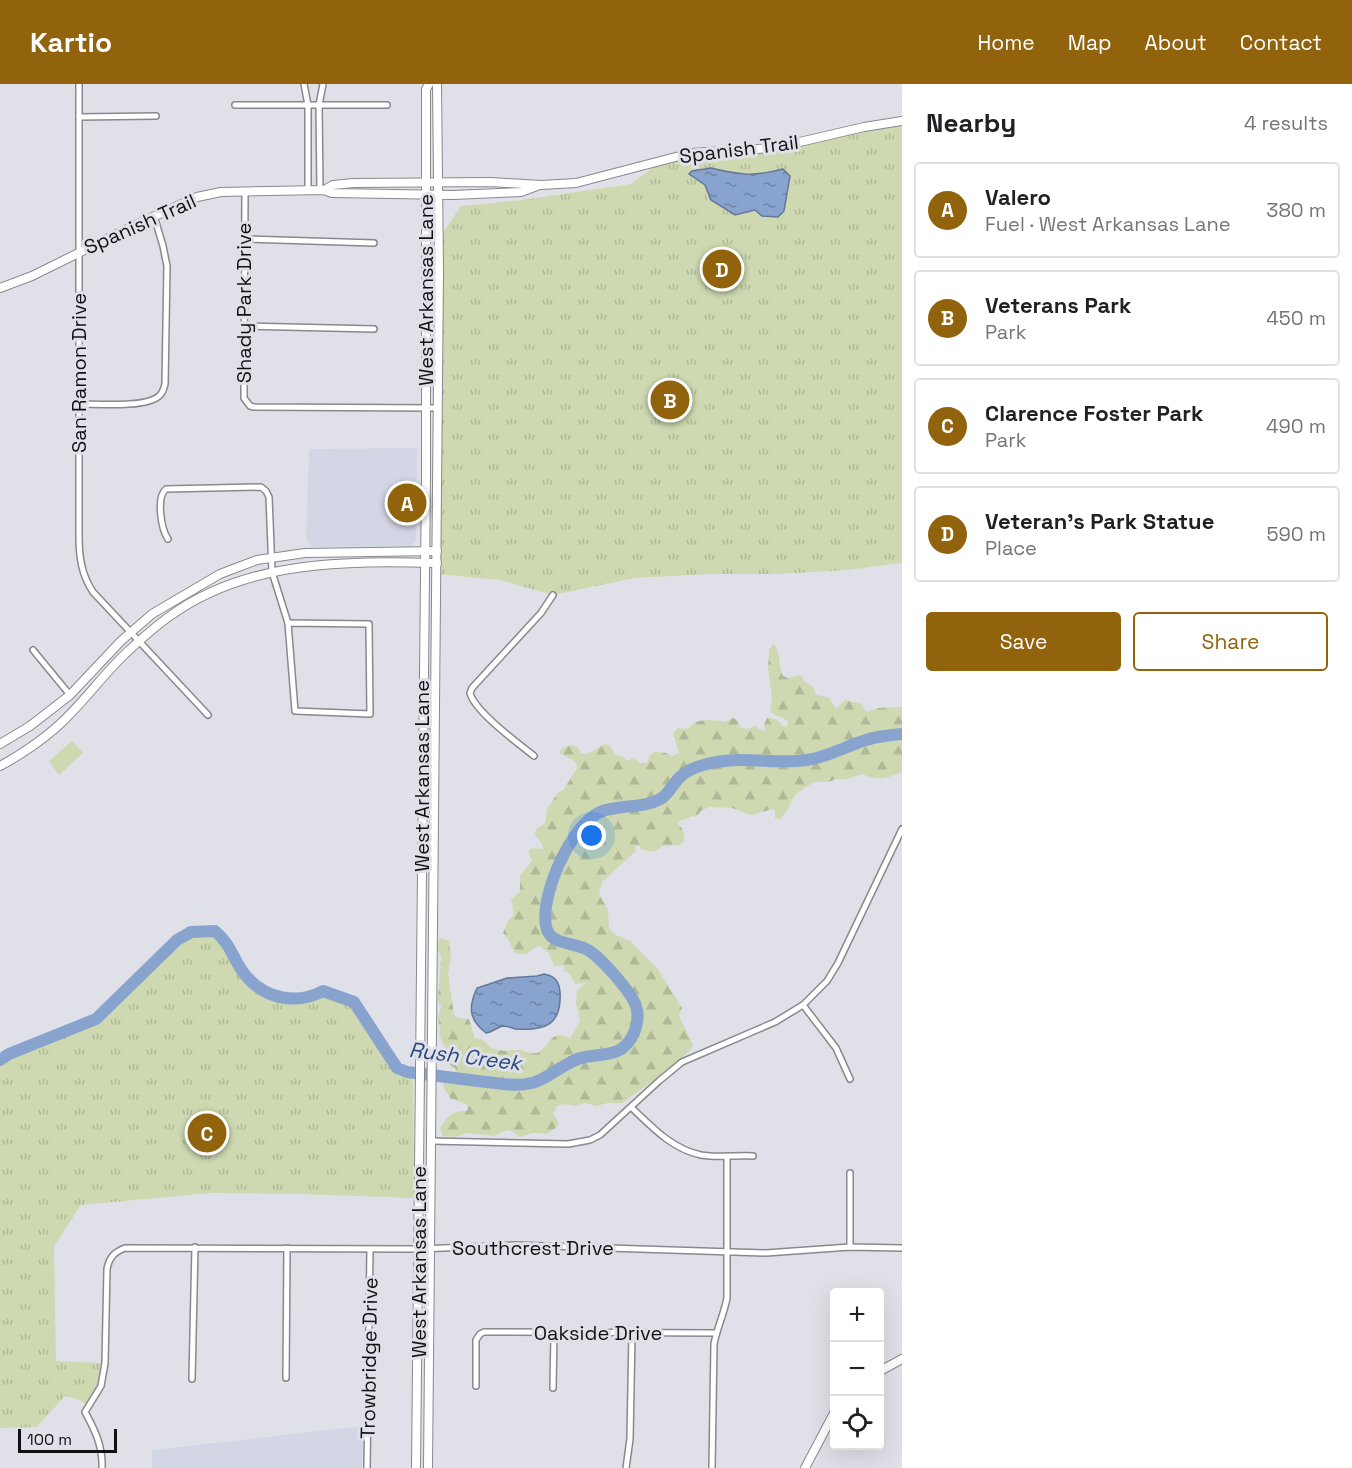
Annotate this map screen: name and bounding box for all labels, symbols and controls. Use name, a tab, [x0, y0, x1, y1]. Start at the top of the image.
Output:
text: Kartio	[30, 24, 112, 60]
text: Home	[977, 29, 1035, 56]
text: Map	[1068, 29, 1112, 56]
text: About	[1145, 29, 1207, 56]
text: Contact	[1240, 29, 1322, 56]
text: Nearby	[926, 106, 1016, 140]
text: 4 results	[1244, 110, 1328, 136]
street label: Spanish Trail	[678, 129, 800, 169]
text: Valero	[985, 183, 1051, 211]
street label: Spanish Trail	[80, 188, 200, 260]
street label: West Arkansas Lane	[413, 194, 439, 386]
text: A	[941, 197, 954, 223]
text: 380 m	[1266, 197, 1326, 223]
text: Fuel · West Arkansas Lane	[985, 211, 1231, 237]
street label: Shady Park Drive	[231, 223, 257, 383]
pin: D	[702, 246, 742, 291]
text: Veterans Park	[985, 291, 1131, 319]
street label: San Ramon Drive	[66, 293, 92, 453]
text: B	[941, 305, 954, 331]
text: 450 m	[1266, 305, 1326, 331]
text: Park	[985, 319, 1027, 345]
pin: B	[650, 378, 690, 422]
text: Clarence Foster Park	[985, 399, 1203, 427]
text: C	[941, 413, 954, 439]
text: 490 m	[1266, 413, 1326, 439]
text: Park	[985, 427, 1027, 453]
pin: A	[388, 480, 426, 526]
text: Veteran's Park Statue	[985, 507, 1214, 535]
text: D	[941, 521, 954, 547]
text: 590 m	[1267, 521, 1326, 547]
text: Place	[985, 535, 1037, 561]
button: Save	[926, 612, 1121, 671]
button: Share	[1133, 612, 1328, 671]
street label: West Arkansas Lane	[409, 680, 435, 872]
your location	[577, 821, 606, 850]
water label: Rush Creek	[407, 1036, 525, 1077]
pin: C	[188, 1110, 226, 1156]
street label: West Arkansas Lane	[406, 1166, 432, 1358]
street label: Southcrest Drive	[452, 1235, 614, 1261]
street label: Trowbridge Drive	[355, 1277, 383, 1439]
map controls	[830, 1288, 884, 1450]
button: +	[830, 1288, 884, 1342]
street label: Oakside Drive	[534, 1320, 662, 1346]
button: −	[830, 1342, 884, 1396]
button: locate	[830, 1396, 884, 1450]
scale bar	[18, 1426, 117, 1454]
text: 100 m	[27, 1429, 72, 1450]

